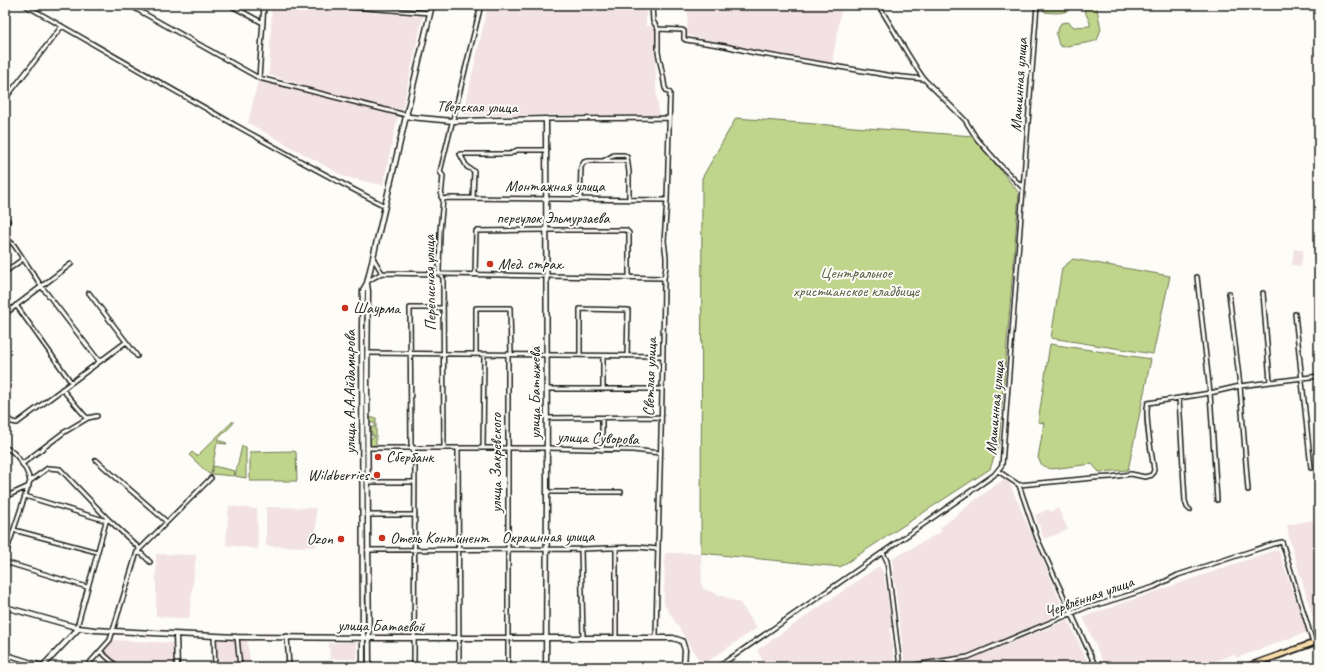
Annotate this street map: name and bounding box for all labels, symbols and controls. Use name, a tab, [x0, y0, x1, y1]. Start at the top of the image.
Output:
street label: Машинная улица	[1006, 36, 1032, 133]
street label: Тверская улица	[436, 96, 519, 118]
street label: Монтажная улица	[505, 176, 606, 196]
street label: переулок Эльмурзаева	[497, 208, 610, 228]
street label: Переписная улица	[419, 233, 441, 331]
place label: Мед. страх.	[498, 254, 565, 274]
marker: Мед. страх.	[485, 259, 495, 269]
park label: Центральное христианское кладбище	[793, 263, 921, 301]
place label: Шаурма	[353, 298, 401, 318]
marker: Шаурма	[340, 303, 350, 313]
street label: улица А.А.Айдамирова	[340, 329, 360, 455]
street label: Светлая улица	[639, 336, 661, 417]
street label: улица Батыжева	[525, 345, 545, 440]
street label: Машинная улица	[981, 359, 1009, 456]
street label: улица Закревского	[486, 412, 506, 514]
street label: улица Суворова	[556, 427, 640, 449]
place label: Сбербанк	[386, 447, 435, 467]
marker: Сбербанк	[373, 452, 383, 462]
place label: Wildberries	[308, 465, 371, 485]
marker: Wildberries	[372, 470, 382, 480]
street label: Окраинная улица	[501, 526, 596, 548]
place label: Отель Континент	[390, 528, 490, 548]
place label: Ozon	[307, 529, 334, 549]
marker: Отель Континент	[377, 533, 387, 543]
marker: Ozon	[336, 534, 346, 544]
street label: Червлённая улица	[1042, 571, 1138, 622]
street label: улица Батаевой	[336, 615, 426, 637]

